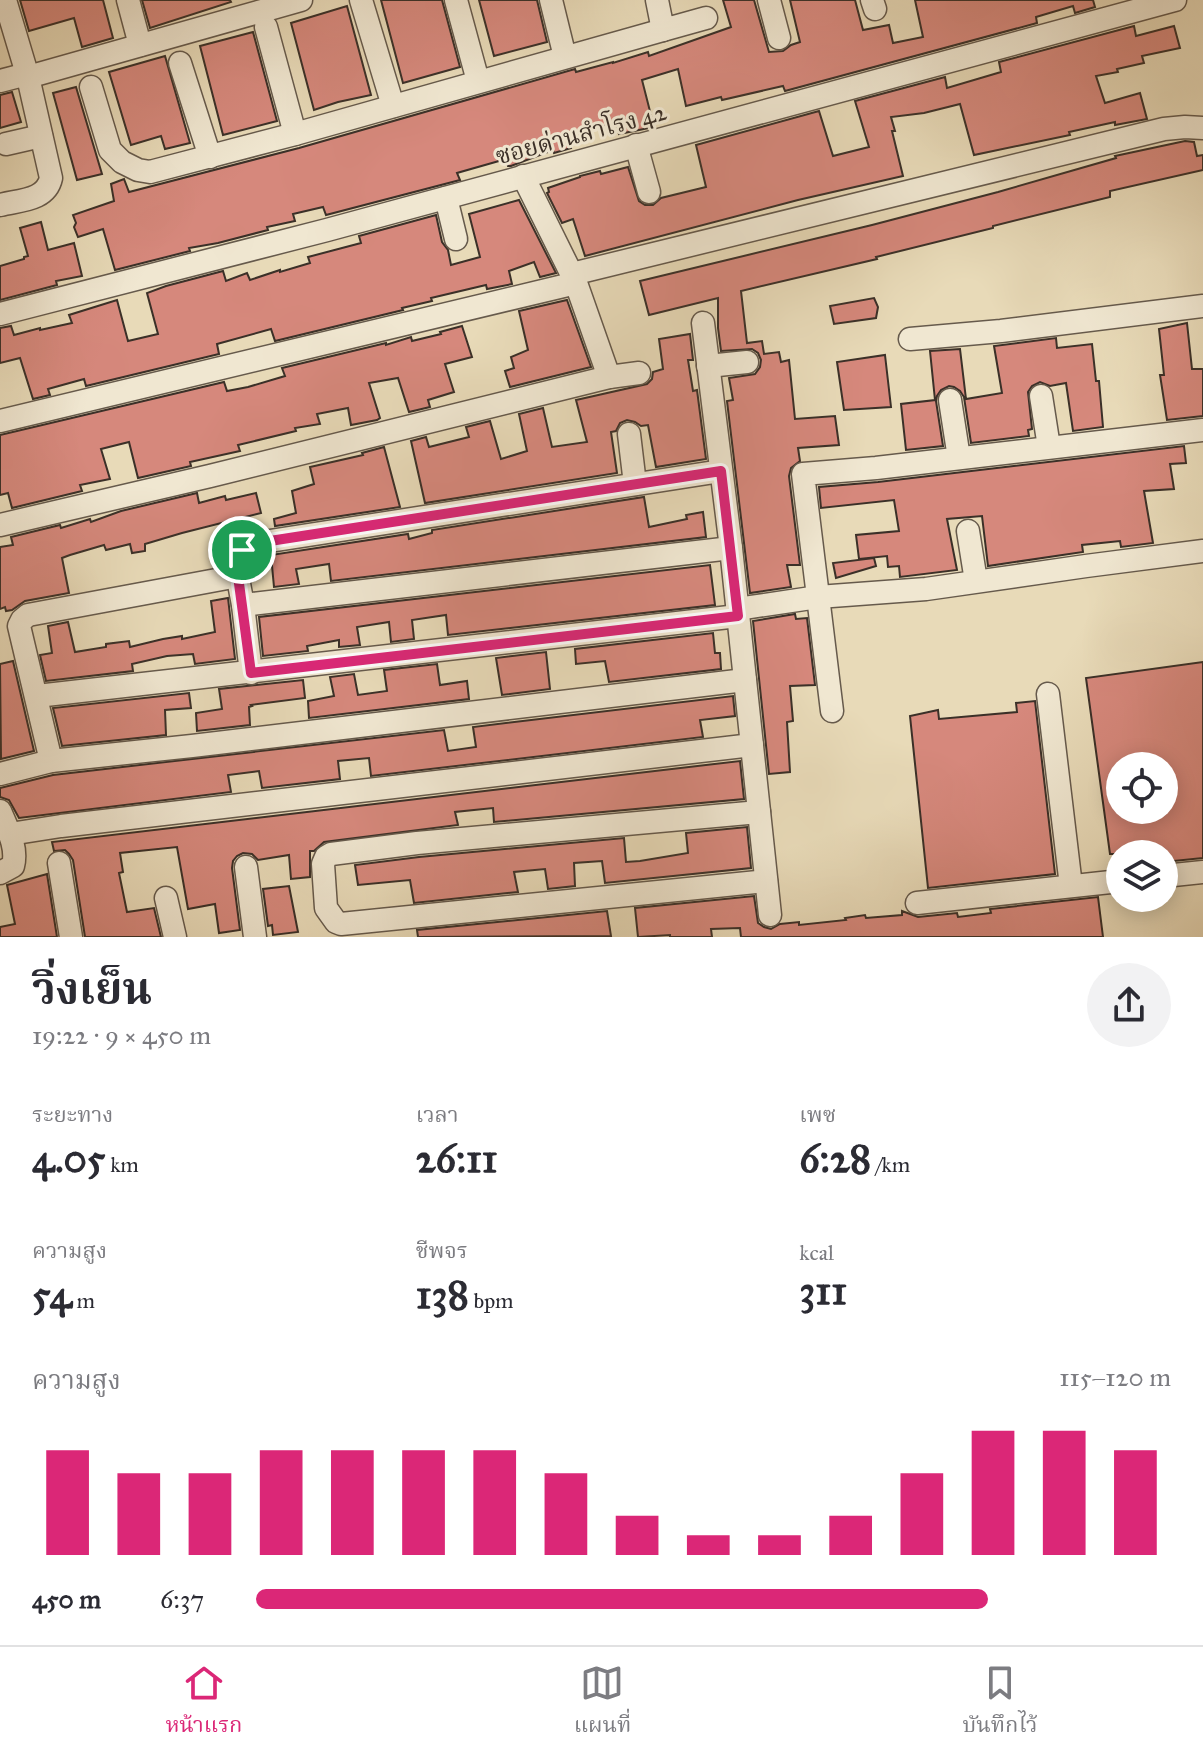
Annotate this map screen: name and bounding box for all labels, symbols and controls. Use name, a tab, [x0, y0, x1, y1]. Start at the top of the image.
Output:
street label: ซอยด่านสำโรง 42	[491, 94, 670, 171]
pin	[208, 516, 276, 584]
icon: arrive	[220, 528, 264, 572]
map controls	[1106, 752, 1178, 912]
button: locate	[1106, 752, 1178, 824]
button: layers	[1106, 840, 1178, 912]
text: วิ่งเย็น	[32, 962, 152, 1016]
button: share	[1087, 963, 1171, 1047]
text: 19:22 · 9 × 450 m	[32, 1019, 211, 1051]
text: ระยะทาง	[32, 1101, 113, 1128]
text: เวลา	[416, 1101, 459, 1128]
text: เพซ	[799, 1101, 836, 1128]
text: 4.05	[32, 1134, 105, 1183]
text: 26:11	[416, 1134, 498, 1183]
text: 6:28	[799, 1134, 871, 1183]
text: km	[105, 1151, 139, 1178]
text: /km	[871, 1151, 910, 1178]
text: ความสูง	[32, 1237, 107, 1264]
text: ชีพจร	[416, 1237, 468, 1264]
text: kcal	[799, 1239, 834, 1266]
text: 311	[799, 1266, 847, 1315]
text: 54	[32, 1270, 72, 1319]
text: 138	[416, 1270, 469, 1319]
text: m	[72, 1287, 95, 1314]
text: bpm	[469, 1287, 514, 1314]
text: 115–120 m	[1059, 1361, 1171, 1393]
text: ความสูง	[32, 1364, 121, 1396]
text: 450 m	[32, 1583, 101, 1615]
text: 6:37	[160, 1583, 204, 1615]
tab: หน้าแรก	[166, 1661, 243, 1744]
tab: แผนที่	[574, 1661, 631, 1744]
tab: บันทึกไว้	[962, 1661, 1037, 1744]

